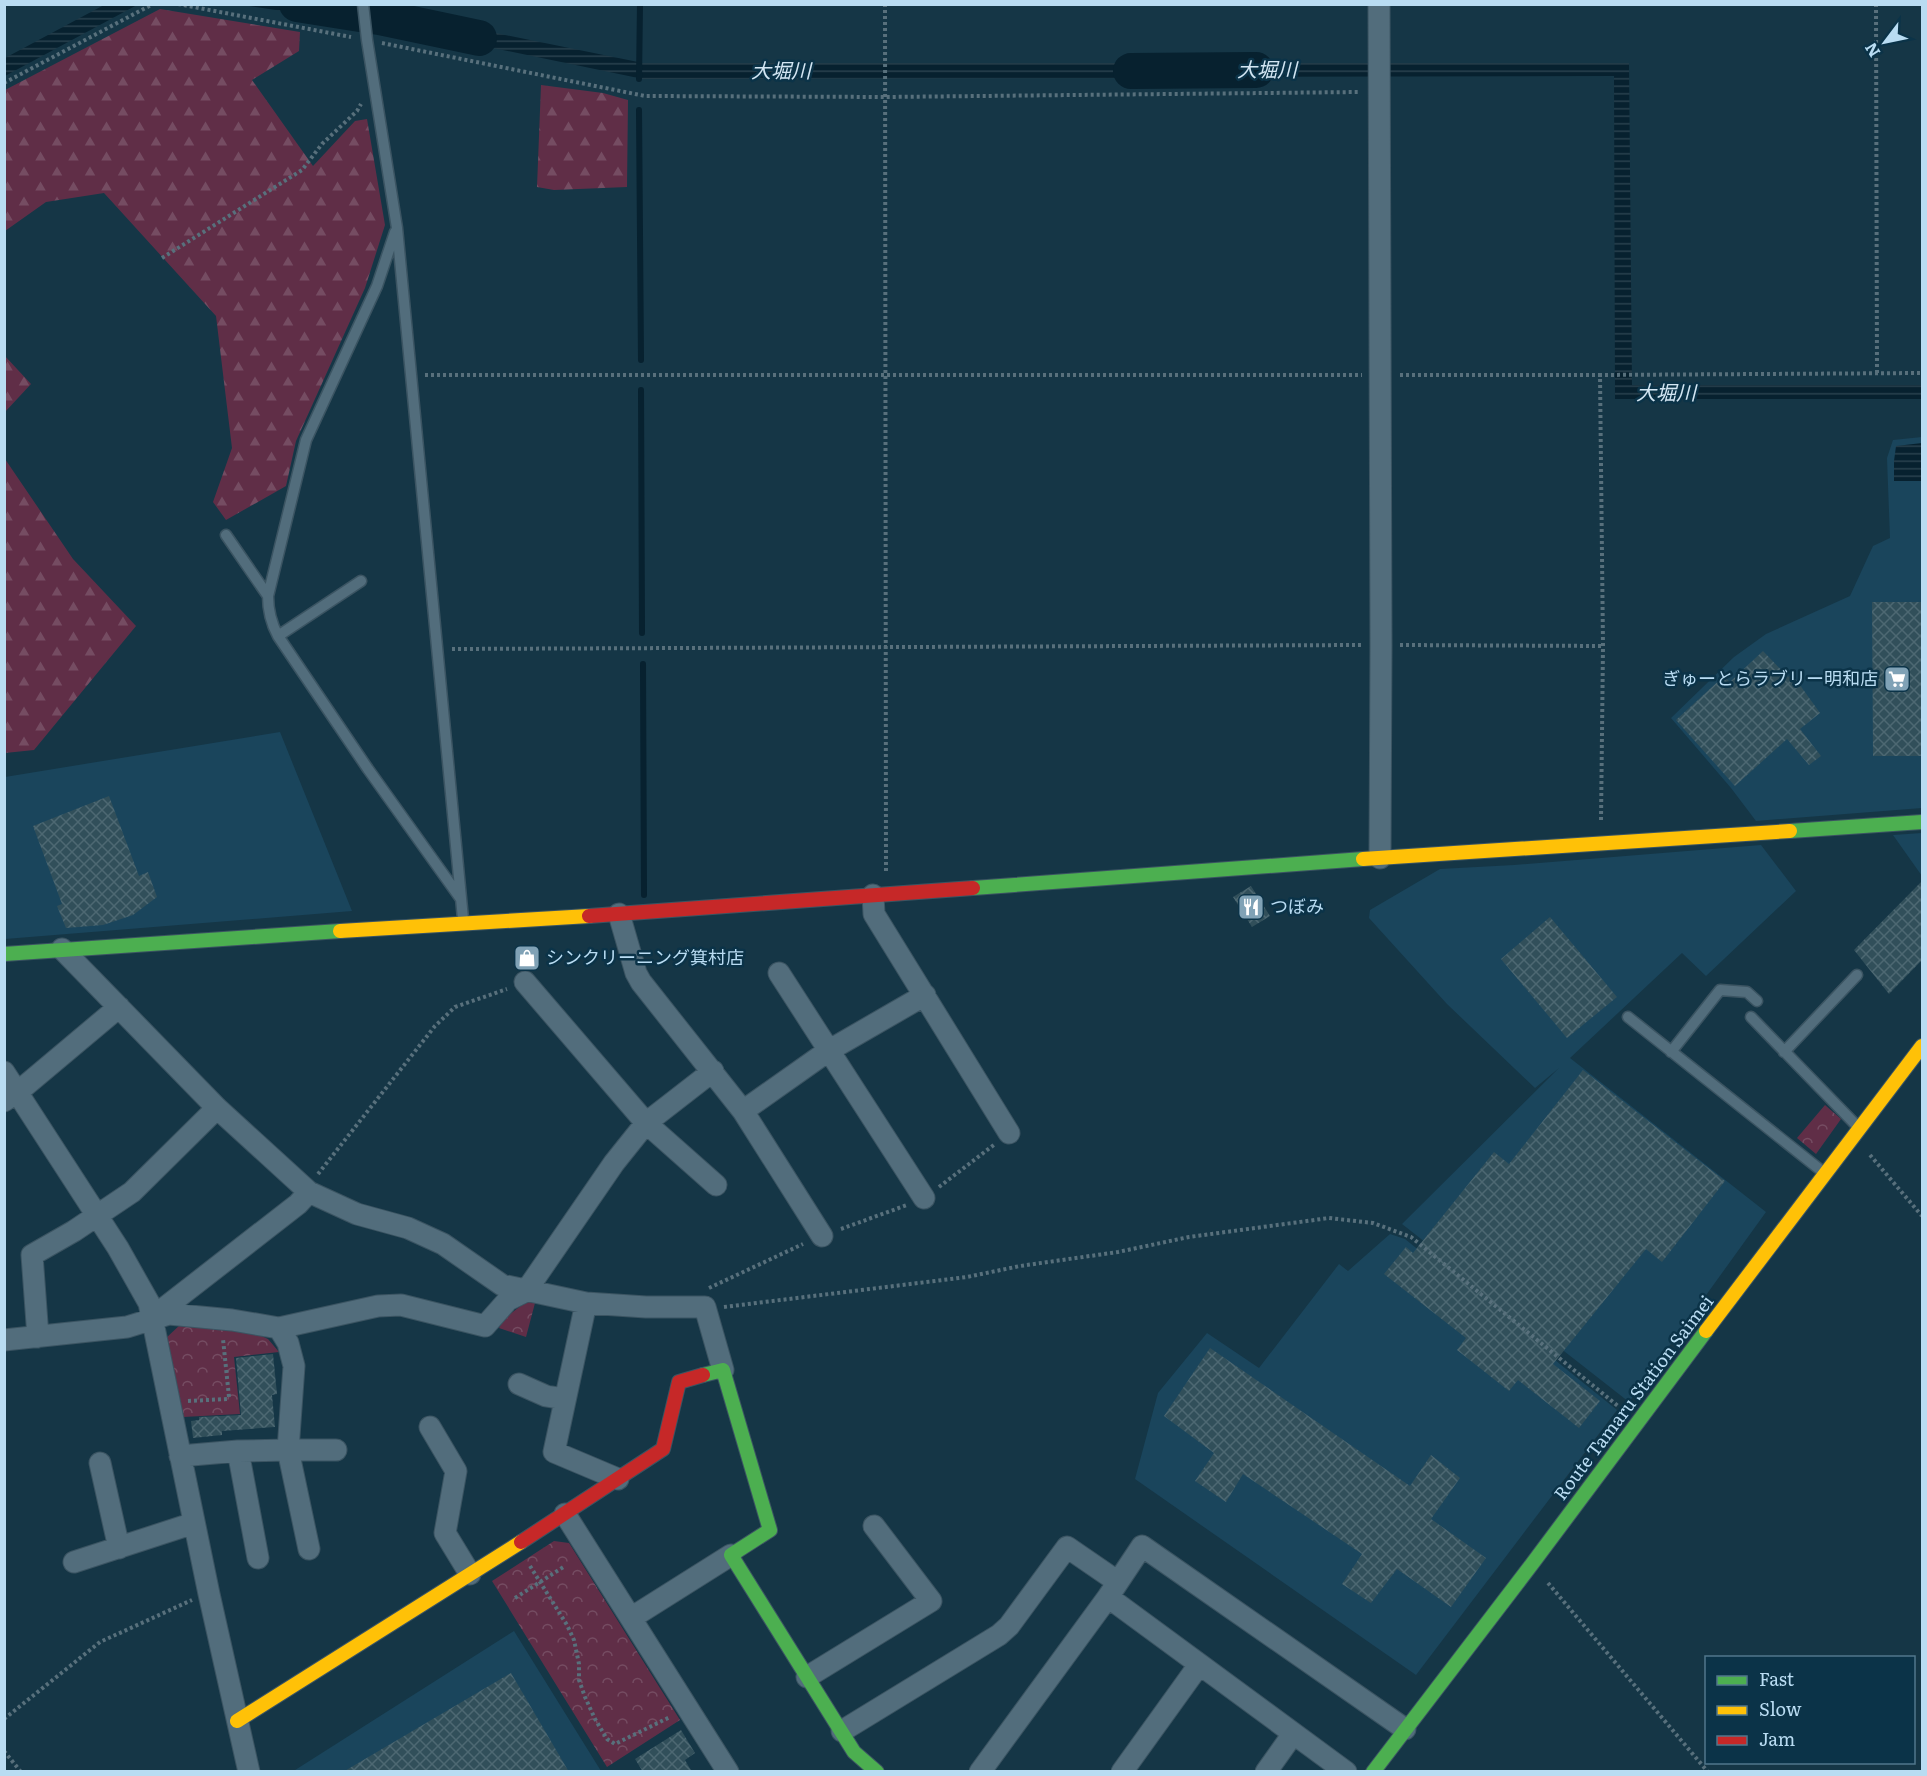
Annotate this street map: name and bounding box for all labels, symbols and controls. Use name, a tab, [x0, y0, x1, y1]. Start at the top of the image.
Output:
north arrow	[1855, 12, 1915, 72]
text: N	[1858, 38, 1885, 63]
water label: 大堀川	[1237, 53, 1299, 83]
water label: 大堀川	[751, 54, 813, 84]
water label: 大堀川	[1636, 376, 1698, 406]
place label: ぎゅーとらラブリー明和店	[1663, 664, 1878, 691]
supermarket icon: ぎゅーとらラブリー明和店	[1882, 664, 1912, 694]
restaurant icon: つぼみ	[1236, 892, 1266, 922]
place label: つぼみ	[1270, 892, 1324, 919]
shop icon: シンクリーニング箕村店	[512, 943, 542, 973]
place label: シンクリーニング箕村店	[546, 943, 744, 970]
street label: Route Tamaru Station Saimei	[1546, 1289, 1719, 1505]
legend	[1705, 1656, 1915, 1764]
text: Fast	[1759, 1665, 1795, 1692]
text: Slow	[1759, 1695, 1802, 1722]
text: Jam	[1759, 1725, 1795, 1752]

